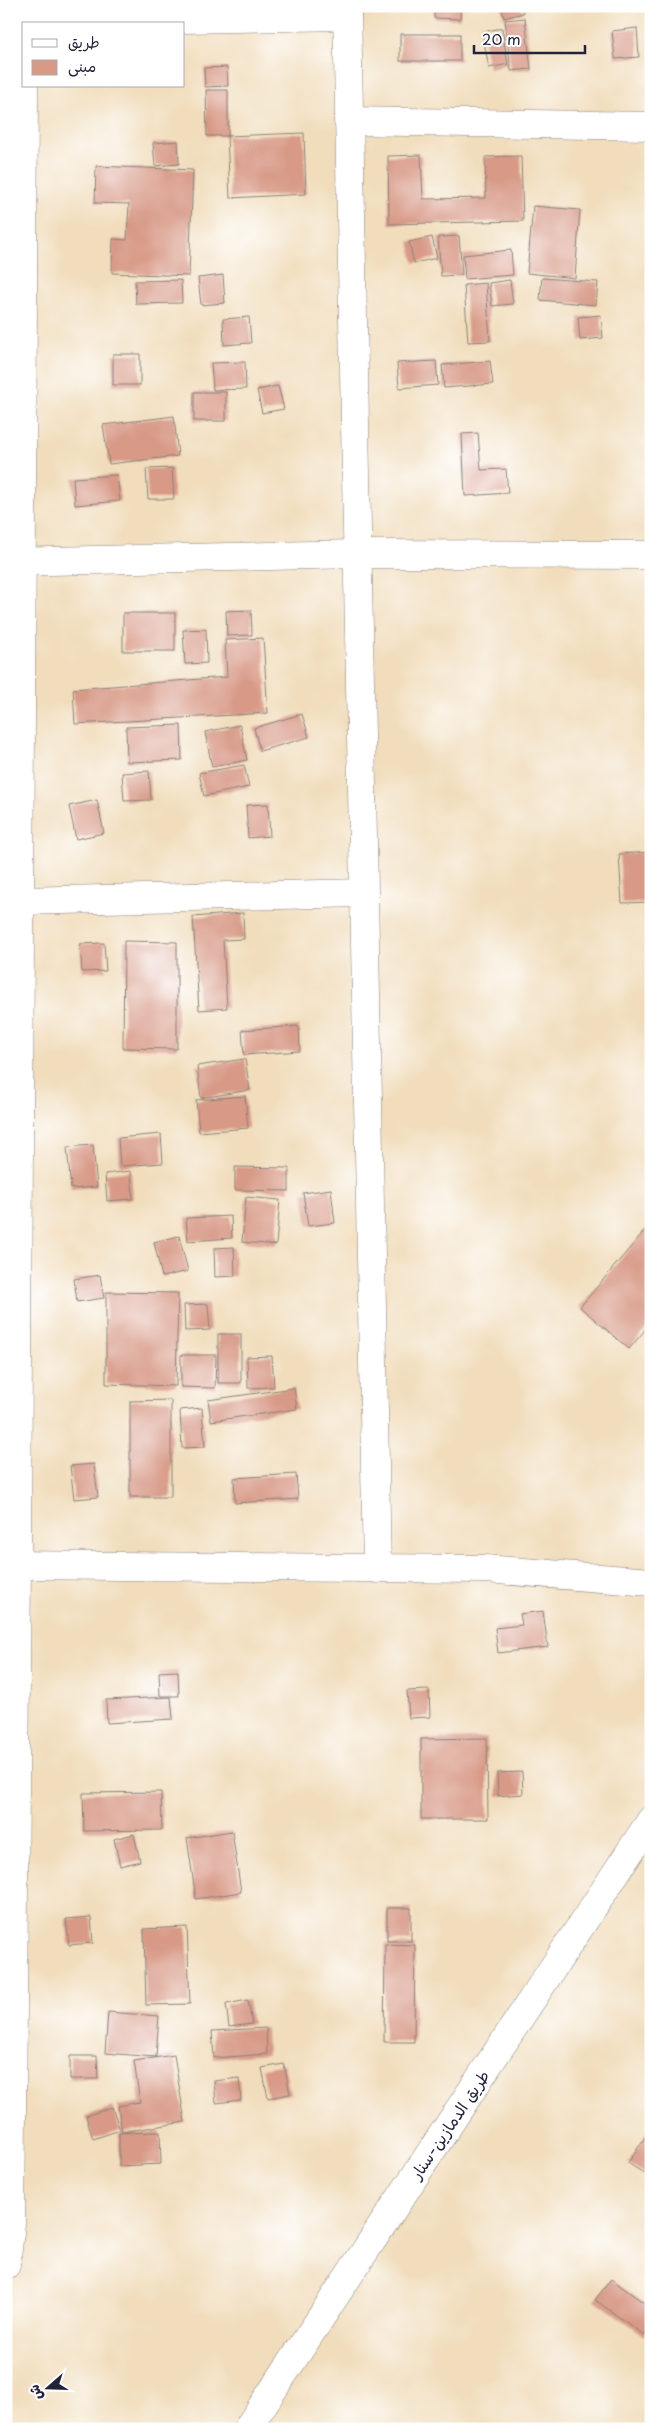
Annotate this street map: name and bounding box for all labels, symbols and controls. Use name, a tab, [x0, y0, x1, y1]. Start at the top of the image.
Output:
legend	[22, 22, 185, 88]
scale bar	[474, 22, 586, 54]
text: 20 m	[482, 27, 521, 50]
text: طريق	[68, 30, 100, 53]
text: مبنى	[68, 54, 96, 77]
street label: طريق الدمازين-سنار	[402, 2065, 494, 2185]
north arrow	[22, 2362, 72, 2412]
text: ش	[23, 2382, 48, 2403]

